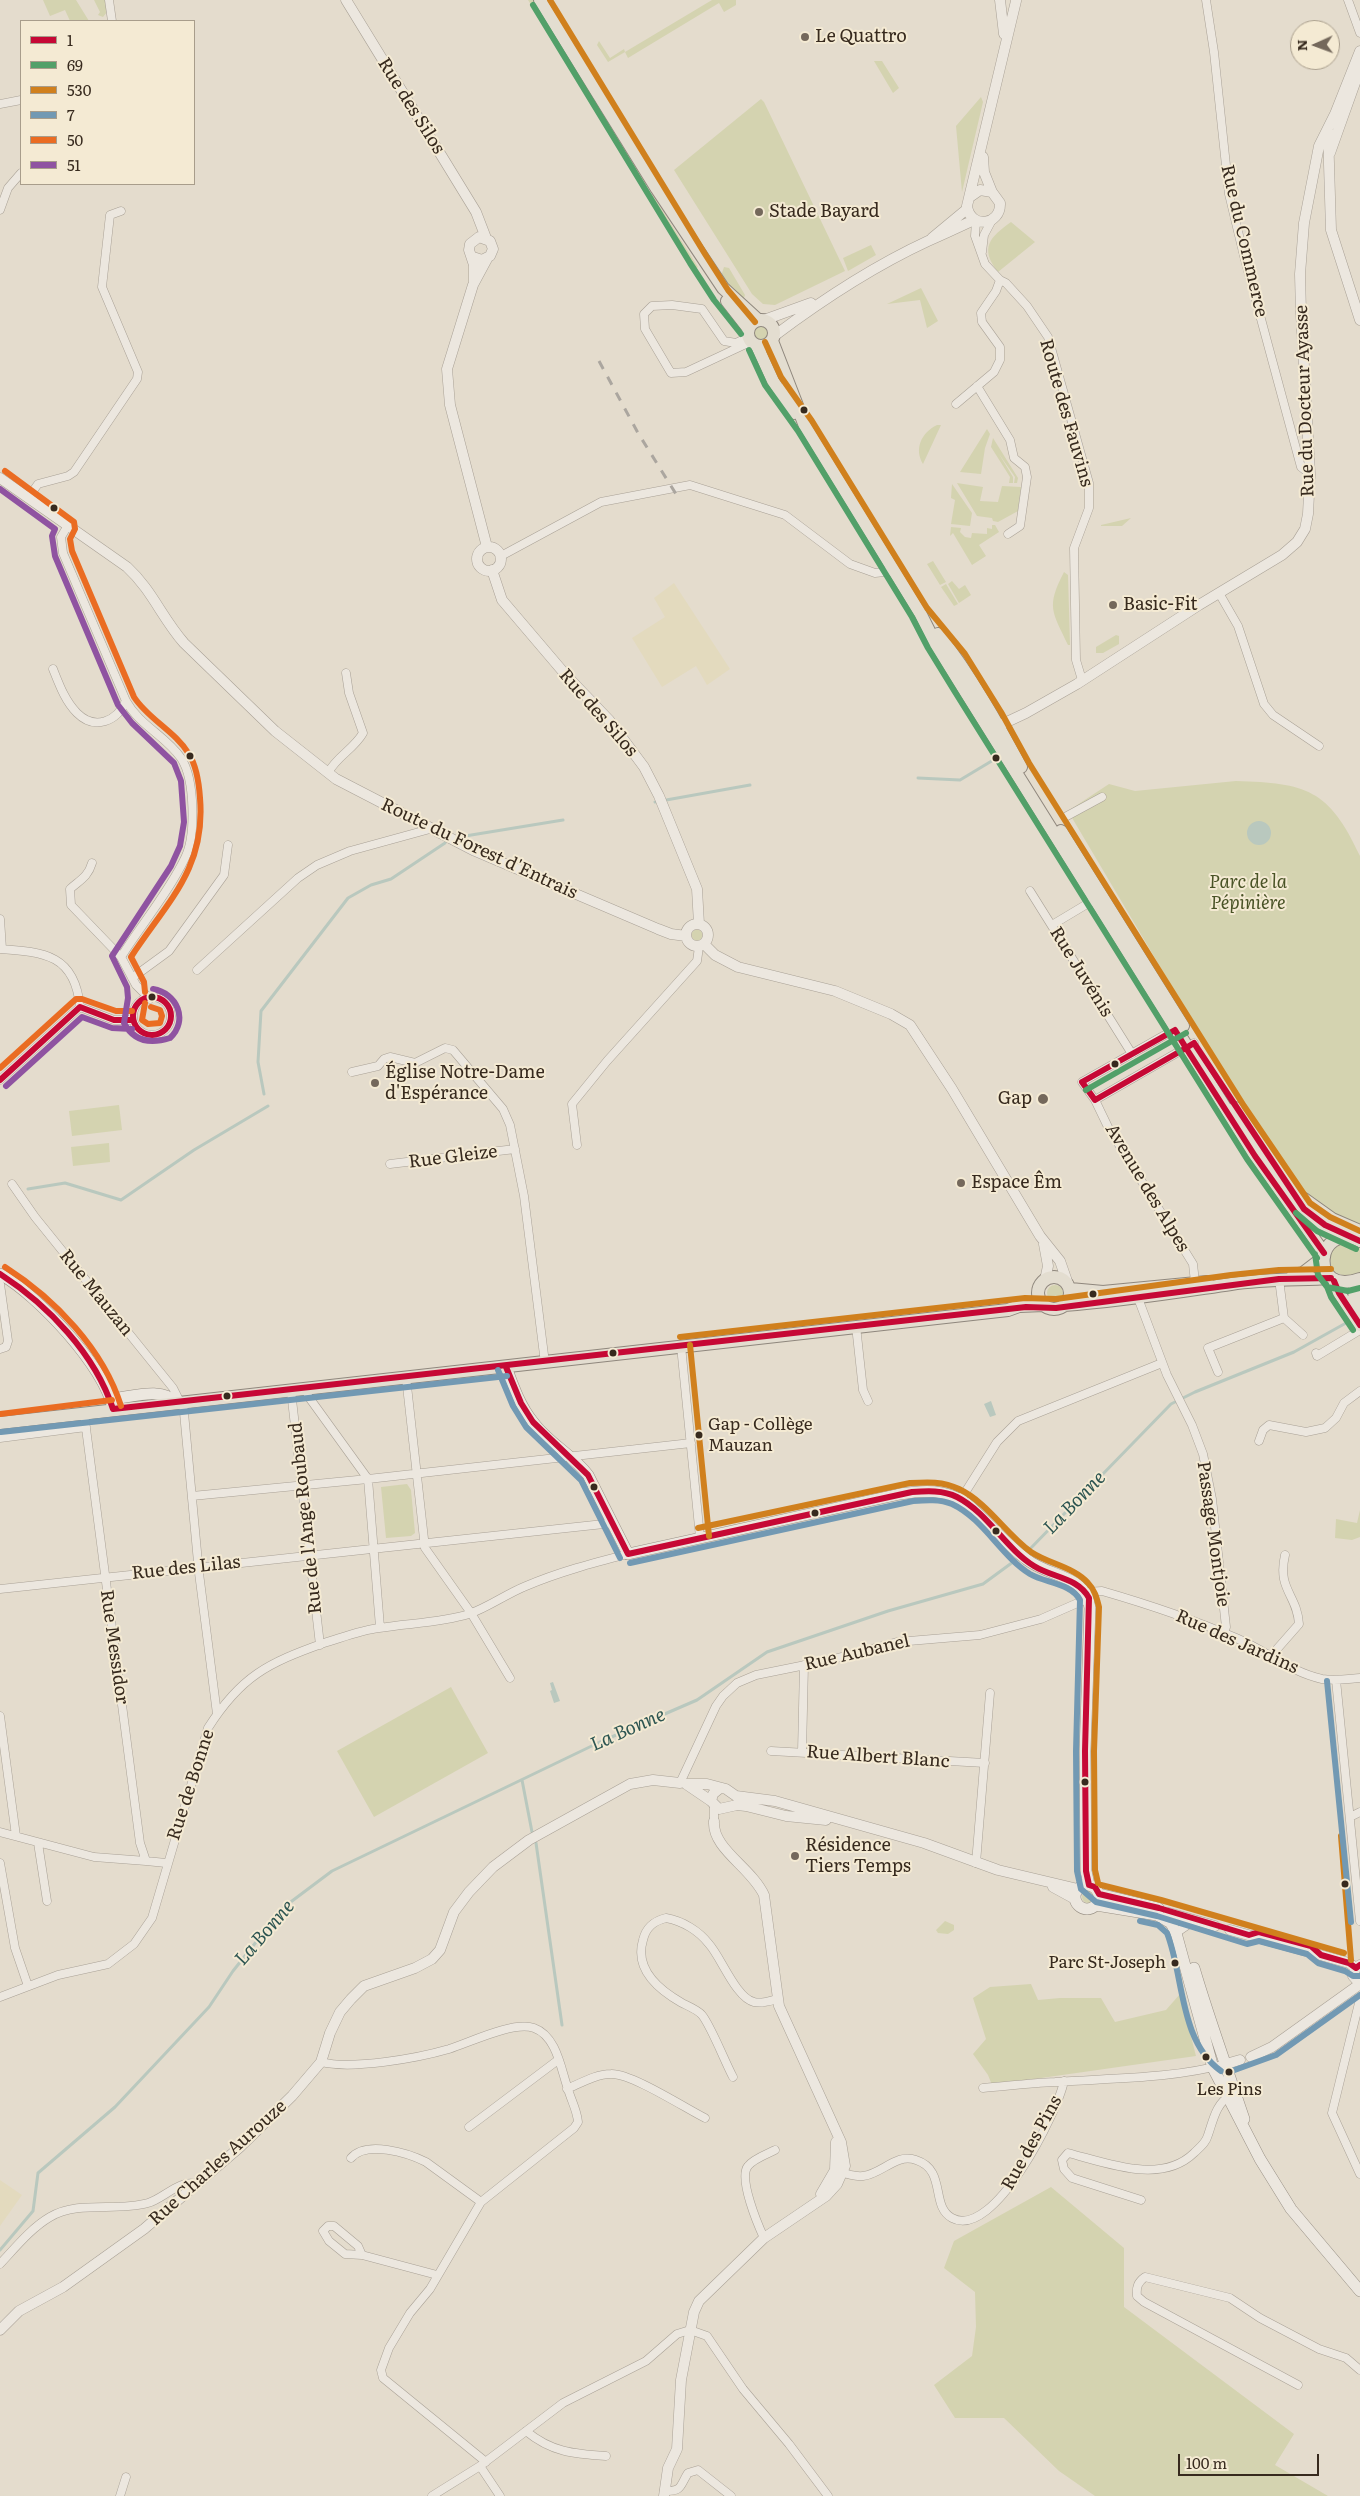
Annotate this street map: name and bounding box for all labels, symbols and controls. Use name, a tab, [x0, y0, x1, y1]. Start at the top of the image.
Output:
legend	[20, 20, 195, 185]
north arrow	[1290, 20, 1340, 70]
place label: Le Quattro	[815, 26, 907, 48]
text: 1	[67, 28, 73, 51]
marker: Le Quattro	[799, 31, 811, 43]
text: N	[1291, 39, 1311, 52]
text: 69	[67, 53, 83, 76]
street label: Rue des Silos	[373, 54, 449, 158]
text: 530	[67, 78, 91, 101]
text: 7	[67, 103, 75, 126]
text: 50	[67, 128, 83, 151]
text: 51	[67, 153, 81, 176]
street label: Rue du Commerce	[1216, 163, 1272, 319]
place label: Stade Bayard	[769, 201, 880, 223]
marker: Stade Bayard	[753, 206, 765, 218]
street label: Rue du Docteur Ayasse	[1291, 304, 1319, 498]
street label: Route des Fauvins	[1035, 337, 1097, 489]
unlabelled marker	[799, 405, 809, 415]
unlabelled marker	[49, 503, 59, 513]
place label: Basic-Fit	[1123, 594, 1198, 616]
marker: Basic-Fit	[1107, 599, 1119, 611]
street label: Rue des Silos	[554, 665, 642, 761]
unlabelled marker	[185, 751, 195, 761]
unlabelled marker	[991, 753, 1001, 763]
street label: Route du Forest d'Entrais	[377, 794, 581, 904]
park label: Parc de la Pépinière	[1209, 872, 1287, 914]
street label: Rue Juvénis	[1045, 923, 1117, 1021]
unlabelled marker	[147, 992, 157, 1002]
unlabelled marker	[1110, 1059, 1120, 1069]
place label: Église Notre-Dame d'Espérance	[385, 1062, 545, 1104]
marker: Église Notre-Dame d'Espérance	[369, 1077, 381, 1089]
place label: Gap	[998, 1088, 1032, 1110]
marker: Gap	[1036, 1092, 1050, 1106]
street label: Avenue des Alpes	[1100, 1120, 1194, 1256]
street label: Rue Gleize	[407, 1141, 499, 1173]
place label: Espace Êm	[971, 1172, 1062, 1194]
marker: Espace Êm	[955, 1177, 967, 1189]
street label: Rue Mauzan	[55, 1245, 137, 1341]
unlabelled marker	[1088, 1289, 1098, 1299]
unlabelled marker	[608, 1348, 618, 1358]
unlabelled marker	[222, 1391, 232, 1401]
place label: Gap - Collège Mauzan	[708, 1415, 813, 1455]
street label: Rue de l'Ange Roubaud	[285, 1421, 327, 1615]
marker: Gap - Collège Mauzan	[694, 1430, 704, 1440]
street label: Passage Montjoie	[1192, 1460, 1234, 1608]
water label: La Bonne	[1039, 1467, 1111, 1539]
unlabelled marker	[589, 1482, 599, 1492]
unlabelled marker	[810, 1508, 820, 1518]
unlabelled marker	[991, 1526, 1001, 1536]
street label: Rue des Lilas	[130, 1552, 242, 1584]
street label: Rue Messidor	[95, 1588, 133, 1706]
street label: Rue des Jardins	[1172, 1605, 1302, 1679]
street label: Rue Aubanel	[802, 1630, 912, 1676]
water label: La Bonne	[587, 1703, 669, 1757]
street label: Rue de Bonne	[163, 1727, 219, 1843]
street label: Rue Albert Blanc	[806, 1741, 950, 1773]
unlabelled marker	[1080, 1777, 1090, 1787]
place label: Résidence Tiers Temps	[805, 1835, 911, 1878]
marker: Résidence Tiers Temps	[789, 1850, 801, 1862]
unlabelled marker	[1340, 1879, 1350, 1889]
water label: La Bonne	[230, 1896, 300, 1970]
place label: Parc St-Joseph	[1048, 1953, 1166, 1973]
marker: Parc St-Joseph	[1170, 1958, 1180, 1968]
unlabelled marker	[1201, 2052, 1211, 2062]
marker: Les Pins	[1224, 2067, 1234, 2077]
place label: Les Pins	[1196, 2080, 1262, 2100]
street label: Rue des Pins	[997, 2092, 1067, 2194]
street label: Rue Charles Aurouze	[145, 2096, 291, 2230]
scale bar	[1180, 2444, 1321, 2476]
text: 100 m	[1186, 2451, 1227, 2474]

